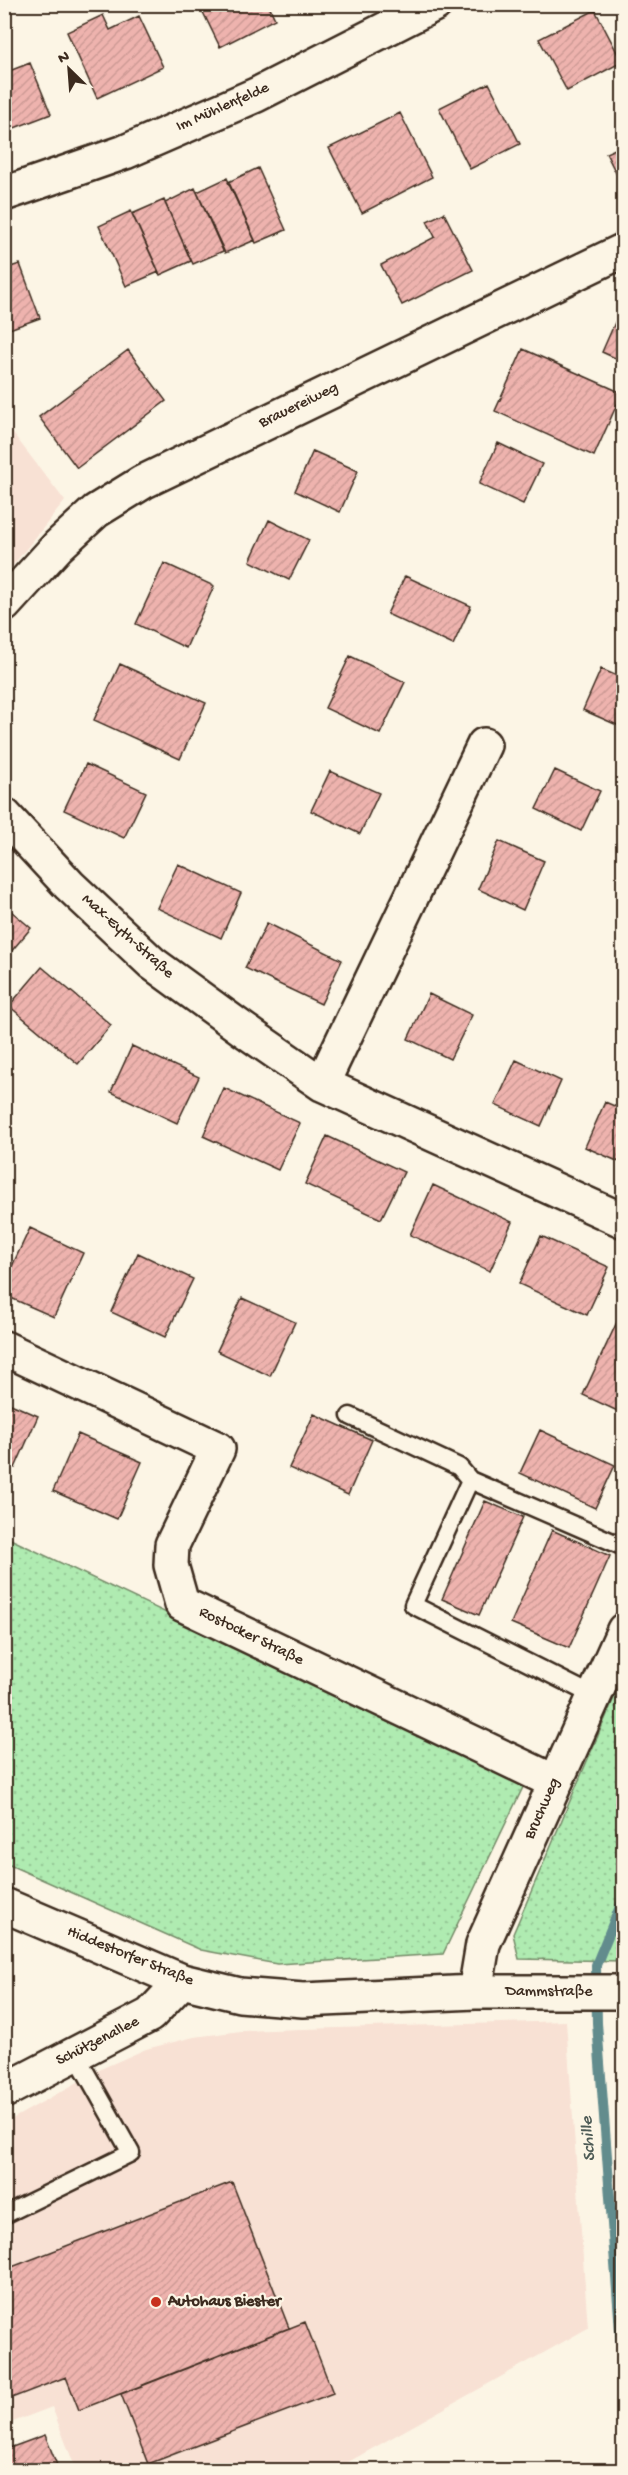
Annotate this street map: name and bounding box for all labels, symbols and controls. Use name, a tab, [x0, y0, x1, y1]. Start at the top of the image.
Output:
north arrow	[39, 39, 99, 99]
text: N	[55, 48, 73, 69]
street label: Im Mühlenfelde	[174, 79, 273, 137]
street label: Brauereiweg	[255, 379, 342, 434]
street label: Max-Eyth-Straße	[77, 890, 178, 984]
street label: Rostocker Straße	[196, 1603, 307, 1671]
street label: Bruchweg	[521, 1775, 565, 1844]
street label: Hiddestorfer Straße	[64, 1923, 197, 1991]
street label: Dammstraße	[505, 1983, 593, 2002]
street label: Schützenallee	[53, 2013, 143, 2071]
water label: Schille	[577, 2115, 601, 2162]
place label: Autohaus Biester	[167, 2293, 283, 2312]
marker: Autohaus Biester	[149, 2295, 163, 2309]

